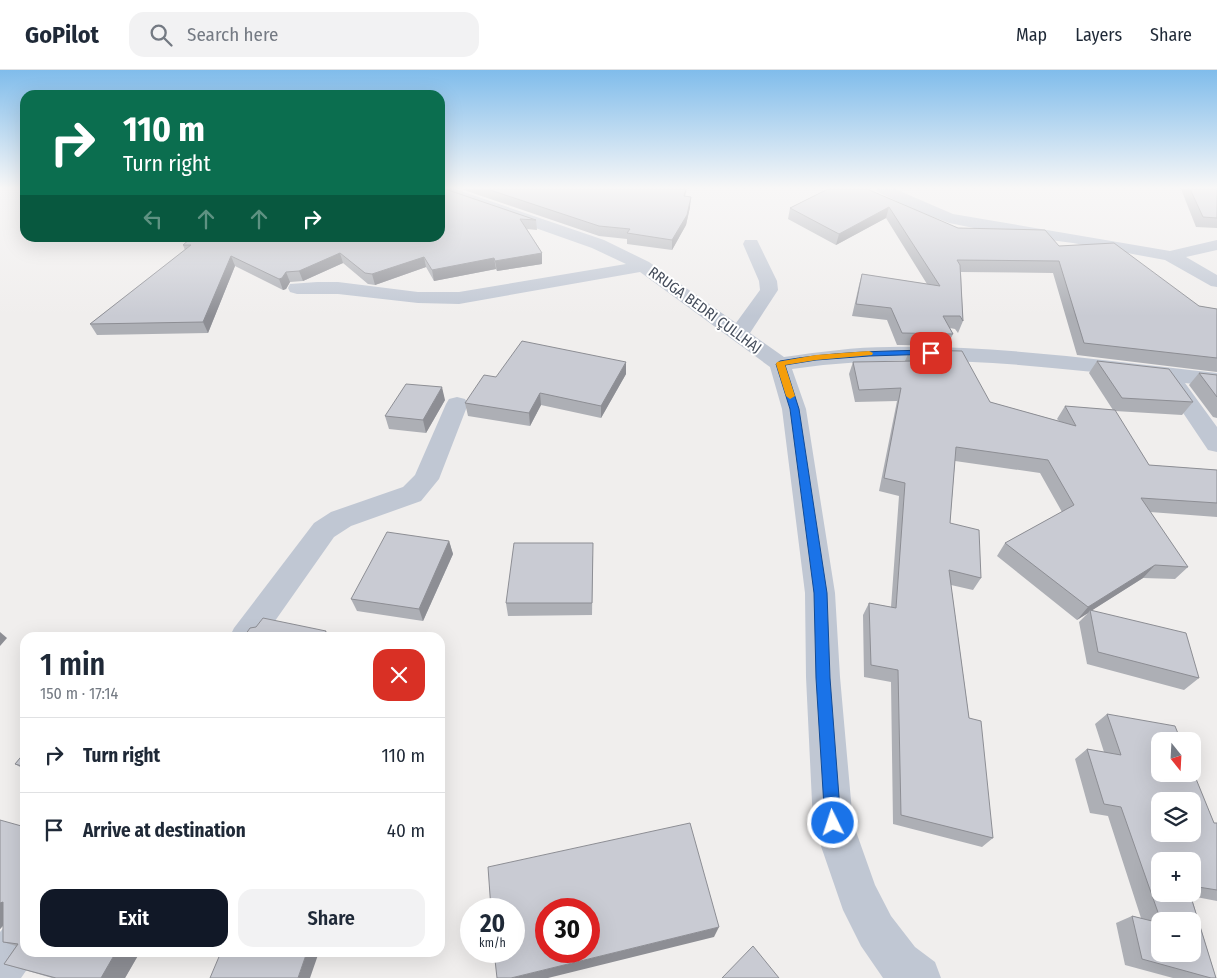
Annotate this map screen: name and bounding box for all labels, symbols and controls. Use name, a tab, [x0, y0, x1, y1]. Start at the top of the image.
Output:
search box	[129, 12, 479, 57]
text: GoPilot	[25, 21, 99, 49]
icon: search	[147, 21, 175, 49]
text: Search here	[187, 23, 279, 46]
text: Map	[1016, 24, 1047, 46]
text: Layers	[1075, 24, 1122, 46]
text: Share	[1150, 24, 1192, 46]
text: 110 m	[123, 108, 205, 150]
icon: right	[40, 110, 105, 175]
text: Turn right	[123, 150, 211, 177]
icon: left	[139, 205, 167, 233]
icon: ahead	[192, 205, 220, 233]
icon: ahead	[245, 205, 273, 233]
icon: right	[298, 205, 326, 233]
street label: RRUGA BEDRI ÇULLHAJ	[645, 263, 765, 357]
pin	[910, 332, 952, 374]
icon: arrive	[917, 339, 945, 367]
text: 1 min	[40, 647, 105, 683]
button: close	[373, 649, 425, 701]
text: 150 m · 17:14	[40, 684, 118, 703]
north arrow	[1151, 732, 1201, 782]
map controls	[1151, 732, 1201, 962]
icon: right	[40, 741, 68, 769]
text: Turn right	[83, 744, 160, 767]
text: 110 m	[381, 744, 425, 767]
button: layers	[1151, 792, 1201, 842]
position arrow	[806, 796, 858, 848]
icon: arrive	[40, 816, 68, 844]
text: Arrive at destination	[83, 819, 246, 842]
text: 40 m	[387, 819, 425, 842]
button: +	[1151, 852, 1201, 902]
button: Exit	[40, 889, 228, 947]
button: Share	[238, 889, 425, 947]
speed limit sign: 30	[535, 898, 600, 963]
text: 20	[480, 909, 505, 939]
button: −	[1151, 912, 1201, 962]
text: km/h	[479, 936, 506, 950]

